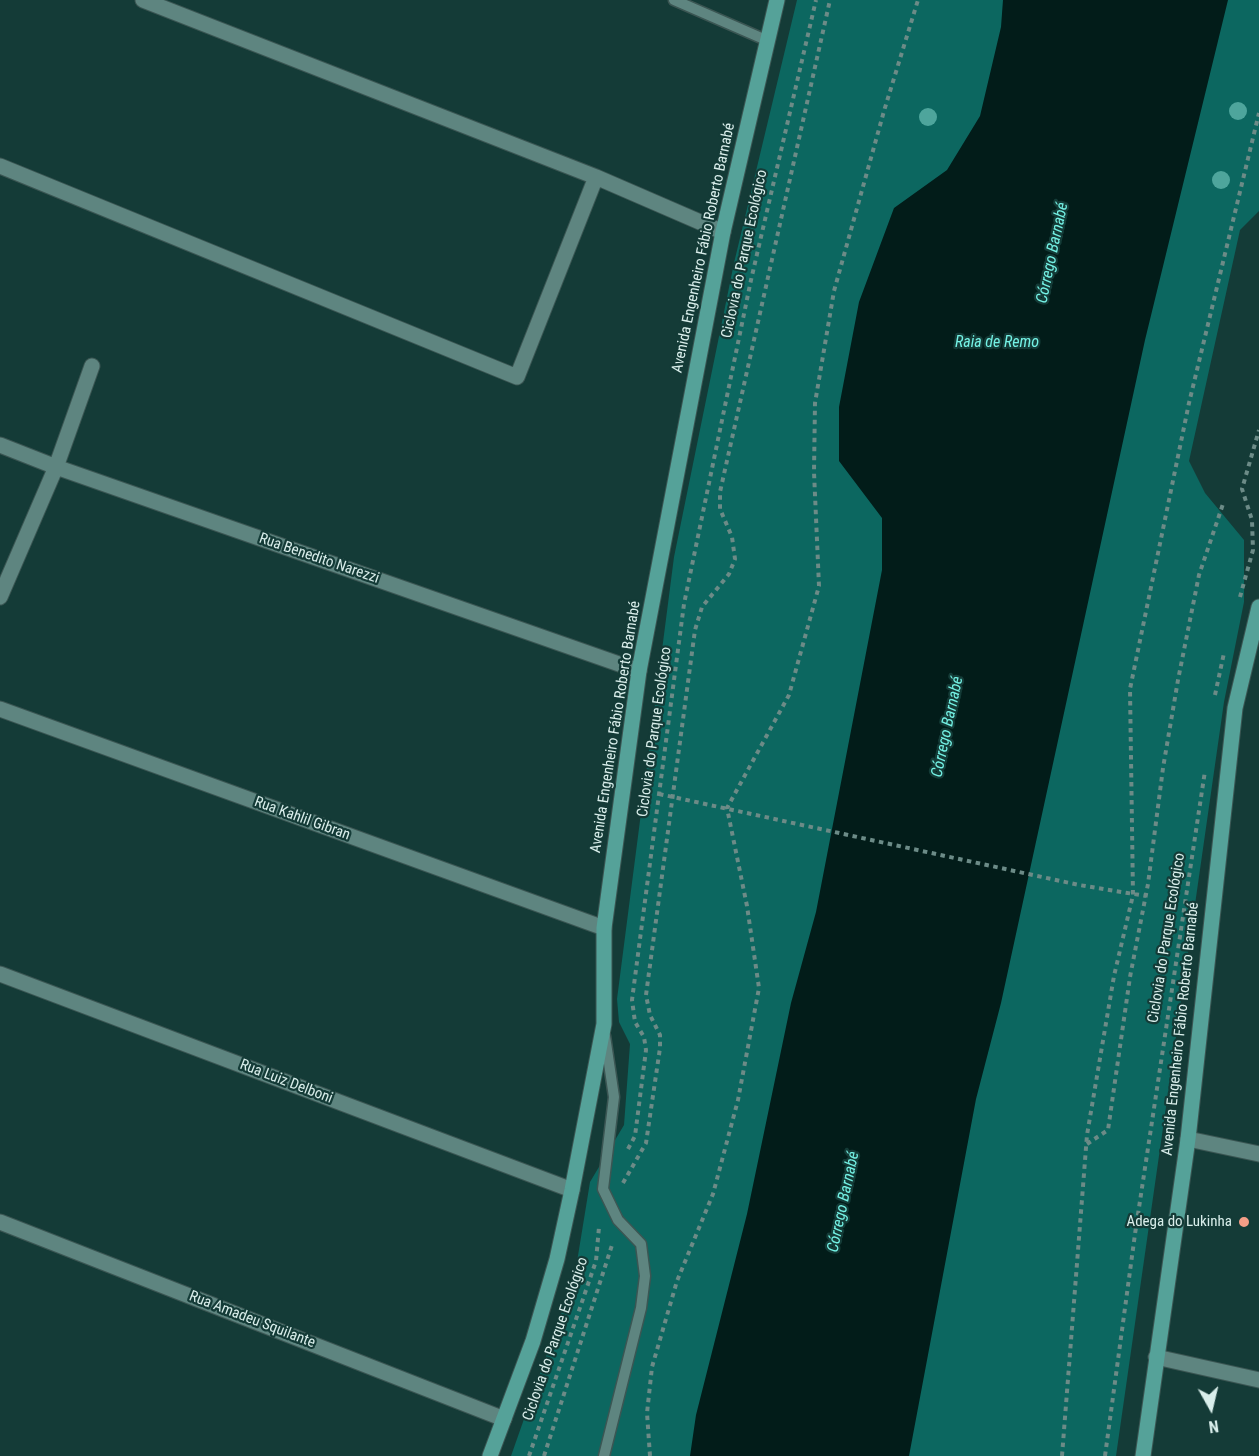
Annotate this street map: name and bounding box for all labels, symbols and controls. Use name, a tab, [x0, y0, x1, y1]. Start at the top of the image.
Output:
street label: Avenida Engenheiro Fábio Roberto Barnabé	[669, 121, 739, 375]
street label: Ciclovia do Parque Ecológico	[718, 168, 772, 340]
water label: Córrego Barnabé	[1033, 201, 1073, 305]
water label: Raia de Remo	[955, 333, 1039, 353]
street label: Rua Benedito Narezzi	[256, 530, 382, 588]
street label: Avenida Engenheiro Fábio Roberto Barnabé	[587, 600, 645, 854]
street label: Ciclovia do Parque Ecológico	[634, 646, 676, 818]
water label: Córrego Barnabé	[928, 675, 968, 779]
street label: Rua Kahlil Gibran	[252, 793, 352, 845]
street label: Ciclovia do Parque Ecológico	[1145, 852, 1189, 1024]
street label: Avenida Engenheiro Fábio Roberto Barnabé	[1159, 901, 1203, 1157]
street label: Rua Luiz Delboni	[237, 1056, 335, 1108]
water label: Córrego Barnabé	[824, 1150, 864, 1254]
place label: Adega do Lukinha	[1126, 1213, 1232, 1231]
marker: Adega do Lukinha	[1237, 1215, 1251, 1229]
street label: Ciclovia do Parque Ecológico	[520, 1255, 592, 1423]
street label: Rua Amadeu Squilante	[186, 1288, 318, 1352]
north arrow	[1181, 1378, 1241, 1438]
text: N	[1207, 1416, 1220, 1436]

